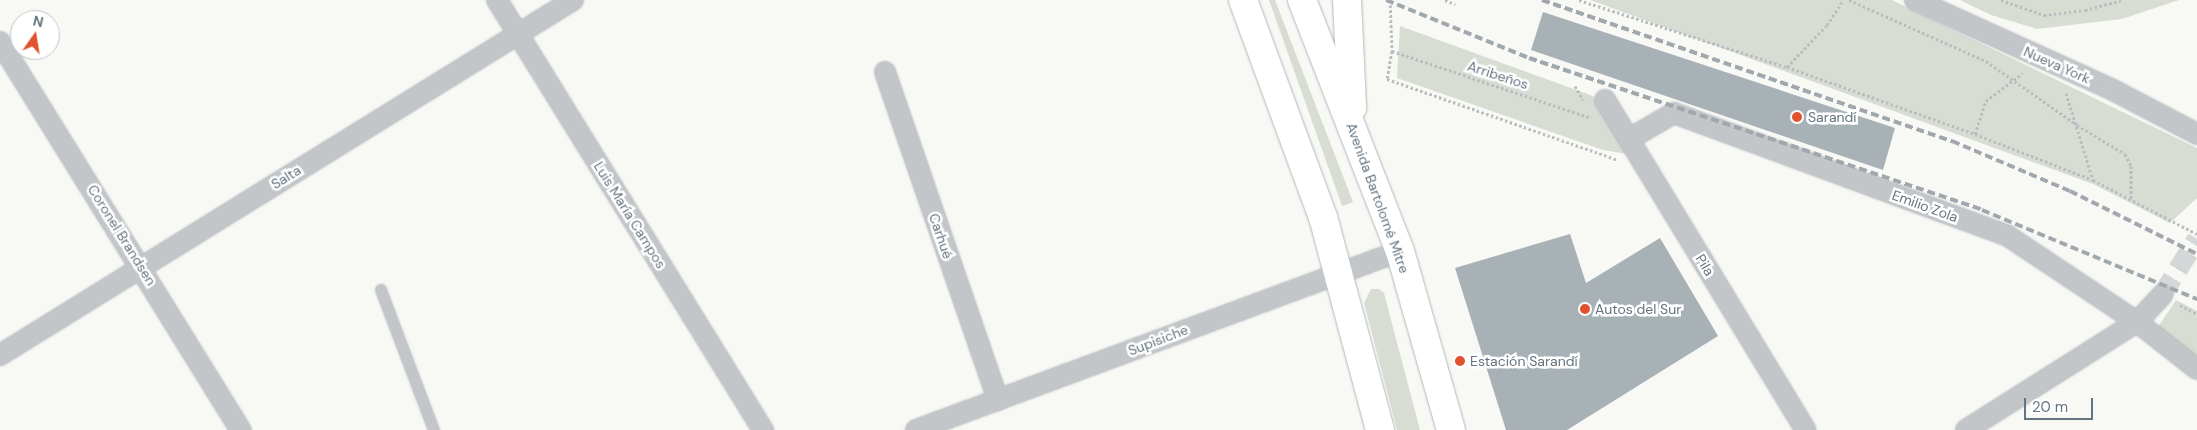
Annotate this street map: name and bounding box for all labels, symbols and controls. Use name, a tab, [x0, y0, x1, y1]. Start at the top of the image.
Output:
north arrow	[10, 10, 60, 60]
text: N	[31, 11, 45, 31]
street label: Nueva York	[2021, 43, 2093, 87]
street label: Arribeños	[1465, 57, 1531, 93]
place label: Sarandí	[1808, 109, 1856, 125]
marker: Sarandí	[1790, 110, 1804, 124]
street label: Avenida Bartolomé Mitre	[1343, 120, 1413, 276]
street label: Luis María Campos	[590, 158, 670, 272]
street label: Salta	[268, 161, 304, 193]
street label: Coronel Brandsen	[84, 182, 160, 288]
street label: Emilio Zola	[1890, 186, 1960, 226]
street label: Carhué	[925, 211, 957, 261]
street label: Pila	[1692, 251, 1718, 279]
place label: Autos del Sur	[1595, 301, 1681, 317]
marker: Autos del Sur	[1579, 303, 1591, 315]
street label: Supisiche	[1126, 321, 1190, 359]
place label: Estación Sarandí	[1470, 353, 1578, 369]
marker: Estación Sarandí	[1454, 355, 1466, 367]
scale bar	[2027, 388, 2096, 420]
text: 20 m	[2032, 397, 2068, 417]

